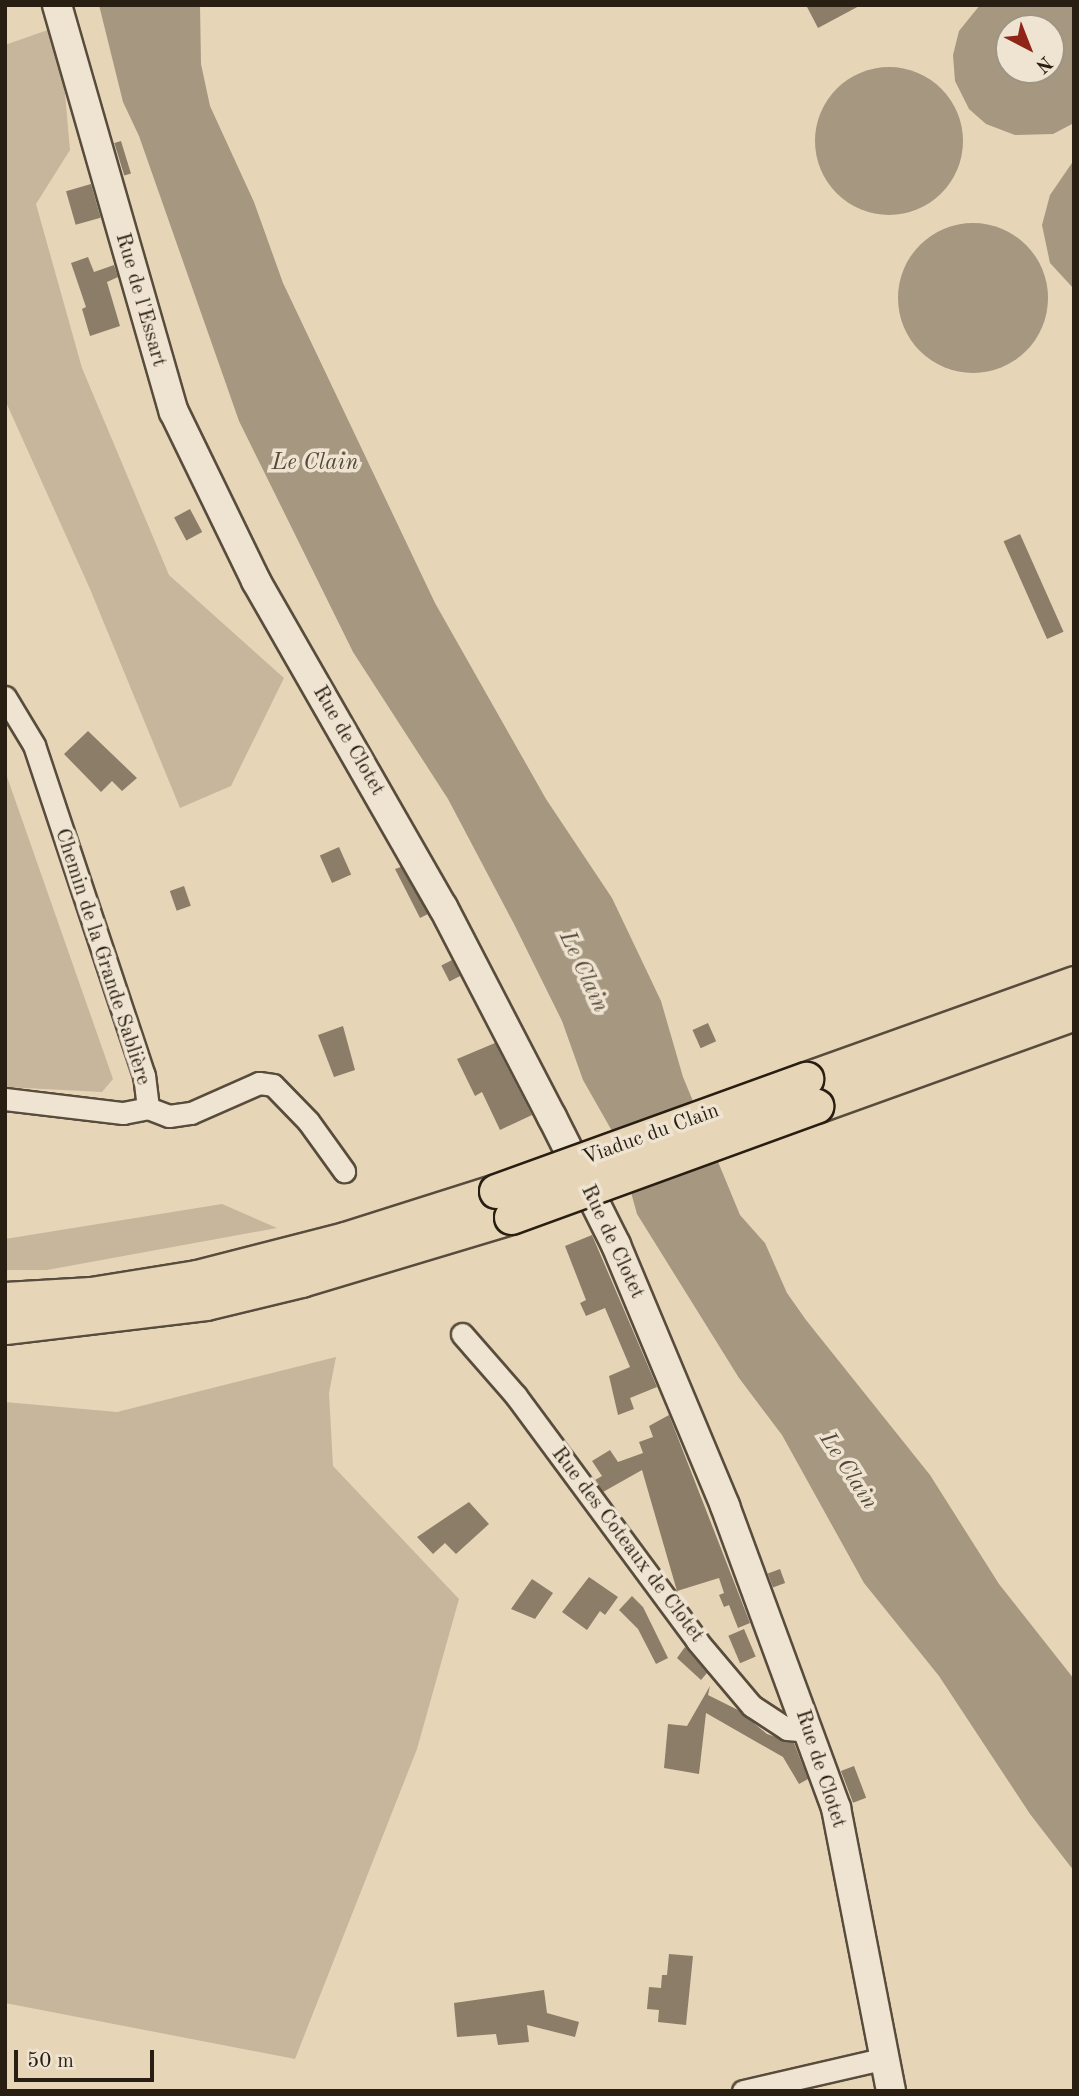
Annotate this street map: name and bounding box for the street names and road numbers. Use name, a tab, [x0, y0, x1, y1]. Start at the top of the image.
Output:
street label: Rue de l'Essart	[109, 230, 171, 370]
street label: Rue de Clotet	[306, 682, 390, 800]
street label: Chemin de la Grande Sablière	[49, 825, 155, 1089]
street label: Viaduc du Clain	[579, 1099, 723, 1171]
street label: Rue de Clotet	[575, 1181, 649, 1303]
street label: Rue des Coteaux de Clotet	[545, 1442, 709, 1648]
street label: Rue de Clotet	[789, 1707, 851, 1831]

